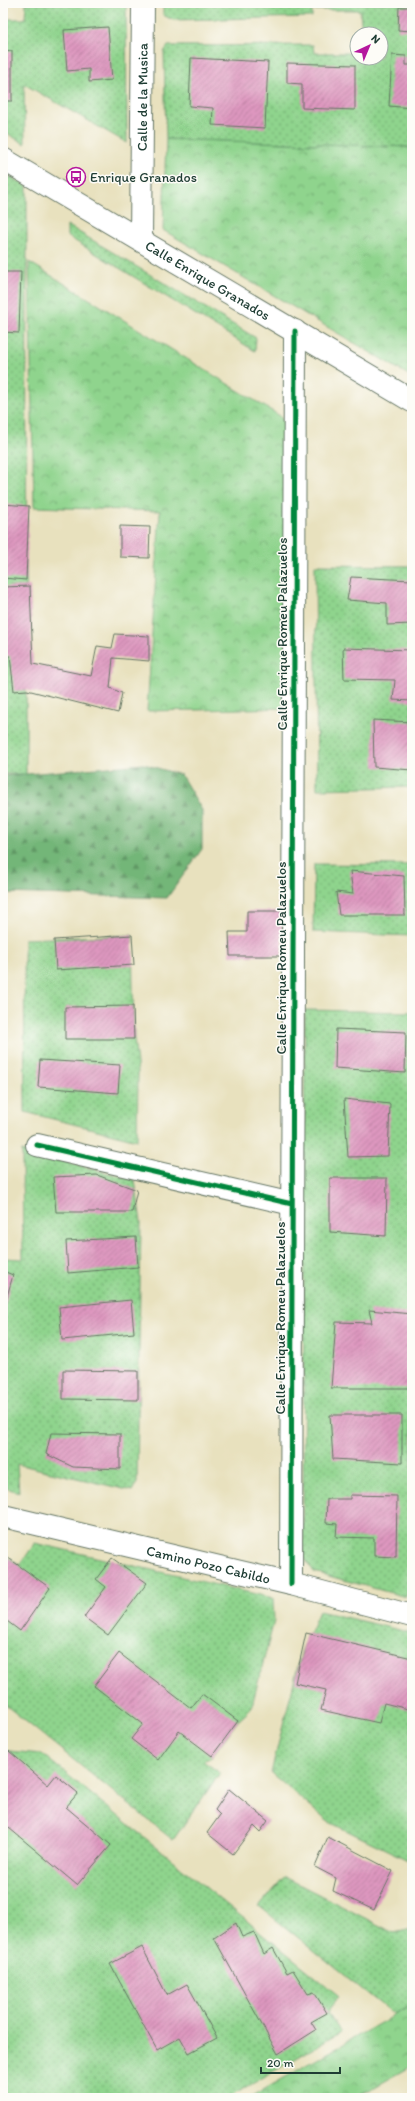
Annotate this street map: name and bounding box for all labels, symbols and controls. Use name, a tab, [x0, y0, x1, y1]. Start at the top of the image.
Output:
north arrow	[349, 26, 389, 66]
text: N	[368, 32, 383, 46]
street label: Calle de la Musica	[134, 42, 152, 151]
bus stop icon: Enrique Granados	[65, 166, 87, 188]
place label: Enrique Granados	[90, 169, 197, 186]
street label: Calle Enrique Granados	[142, 237, 273, 324]
street label: Calle Enrique Romeu Palazuelos	[274, 538, 291, 730]
street label: Calle Enrique Romeu Palazuelos	[273, 862, 290, 1054]
street label: Calle Enrique Romeu Palazuelos	[272, 1222, 289, 1414]
street label: Camino Pozo Cabildo	[145, 1542, 272, 1588]
scale bar	[261, 2049, 340, 2075]
text: 20 m	[267, 2056, 294, 2070]

